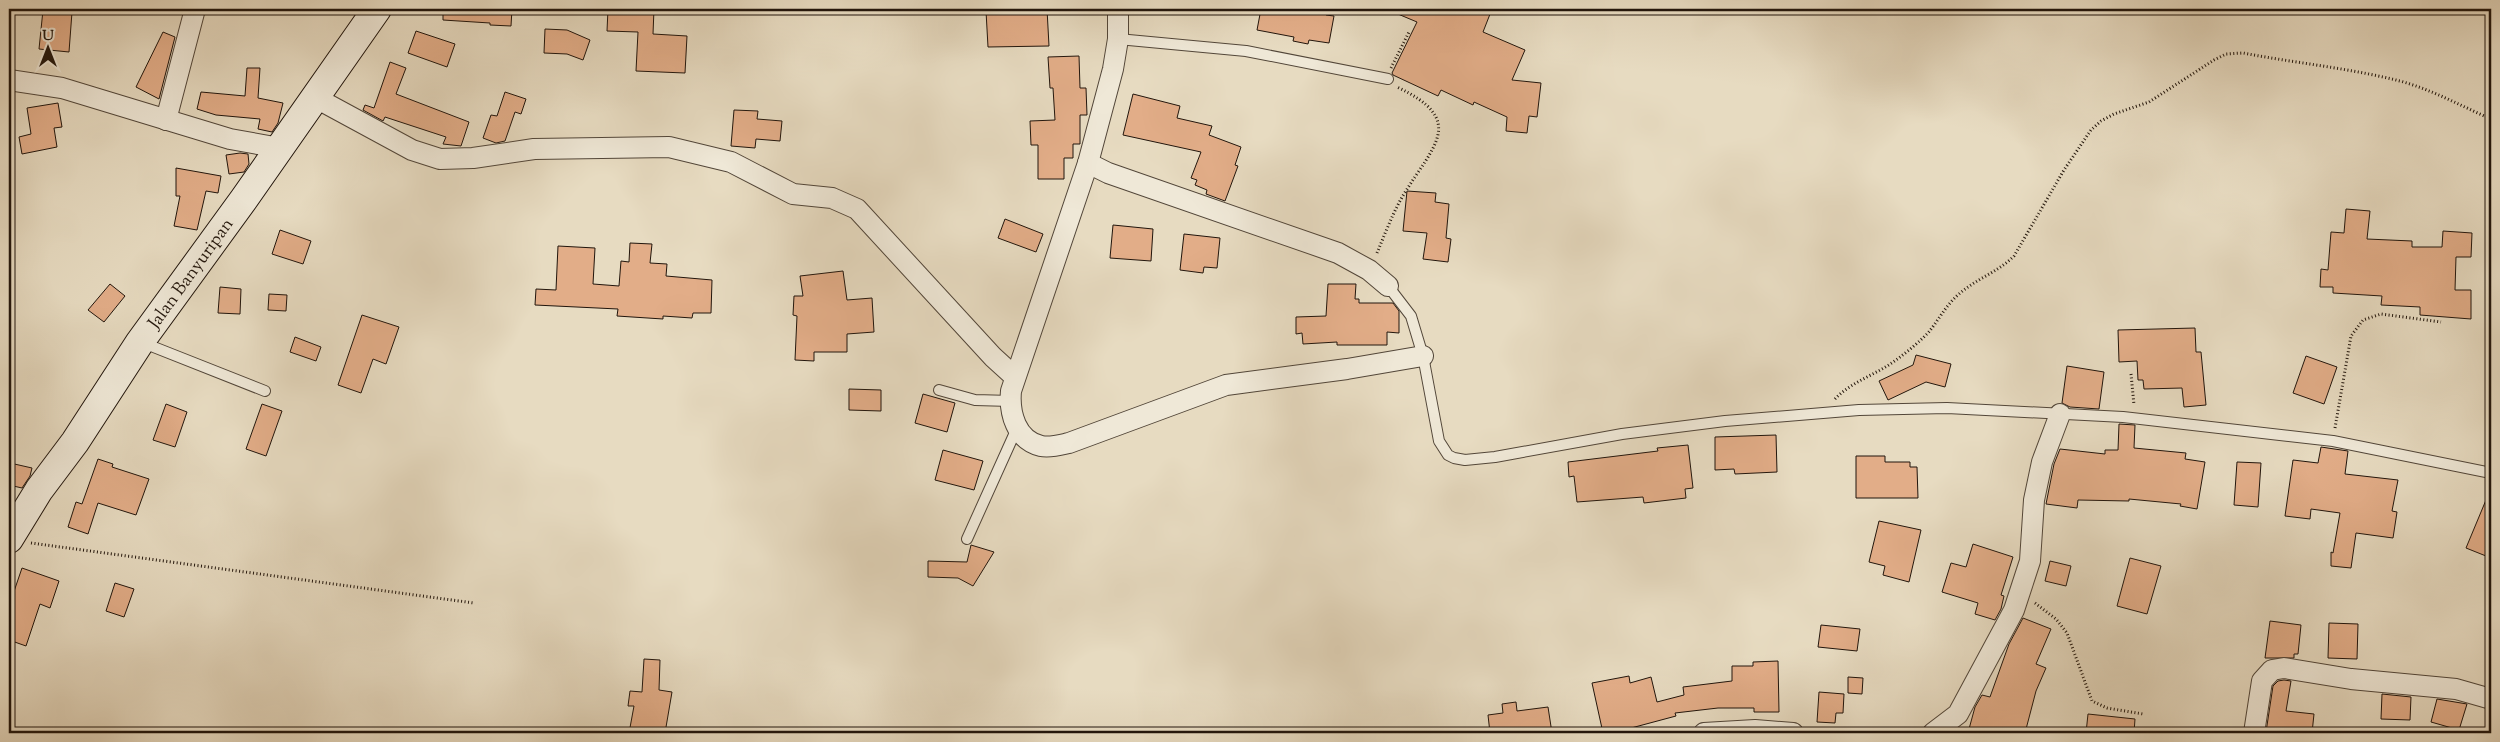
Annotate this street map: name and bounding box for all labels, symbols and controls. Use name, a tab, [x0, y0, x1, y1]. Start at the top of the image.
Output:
north arrow	[22, 22, 72, 72]
text: U	[42, 27, 54, 47]
street label: Jalan Banyuripan	[142, 213, 241, 336]

